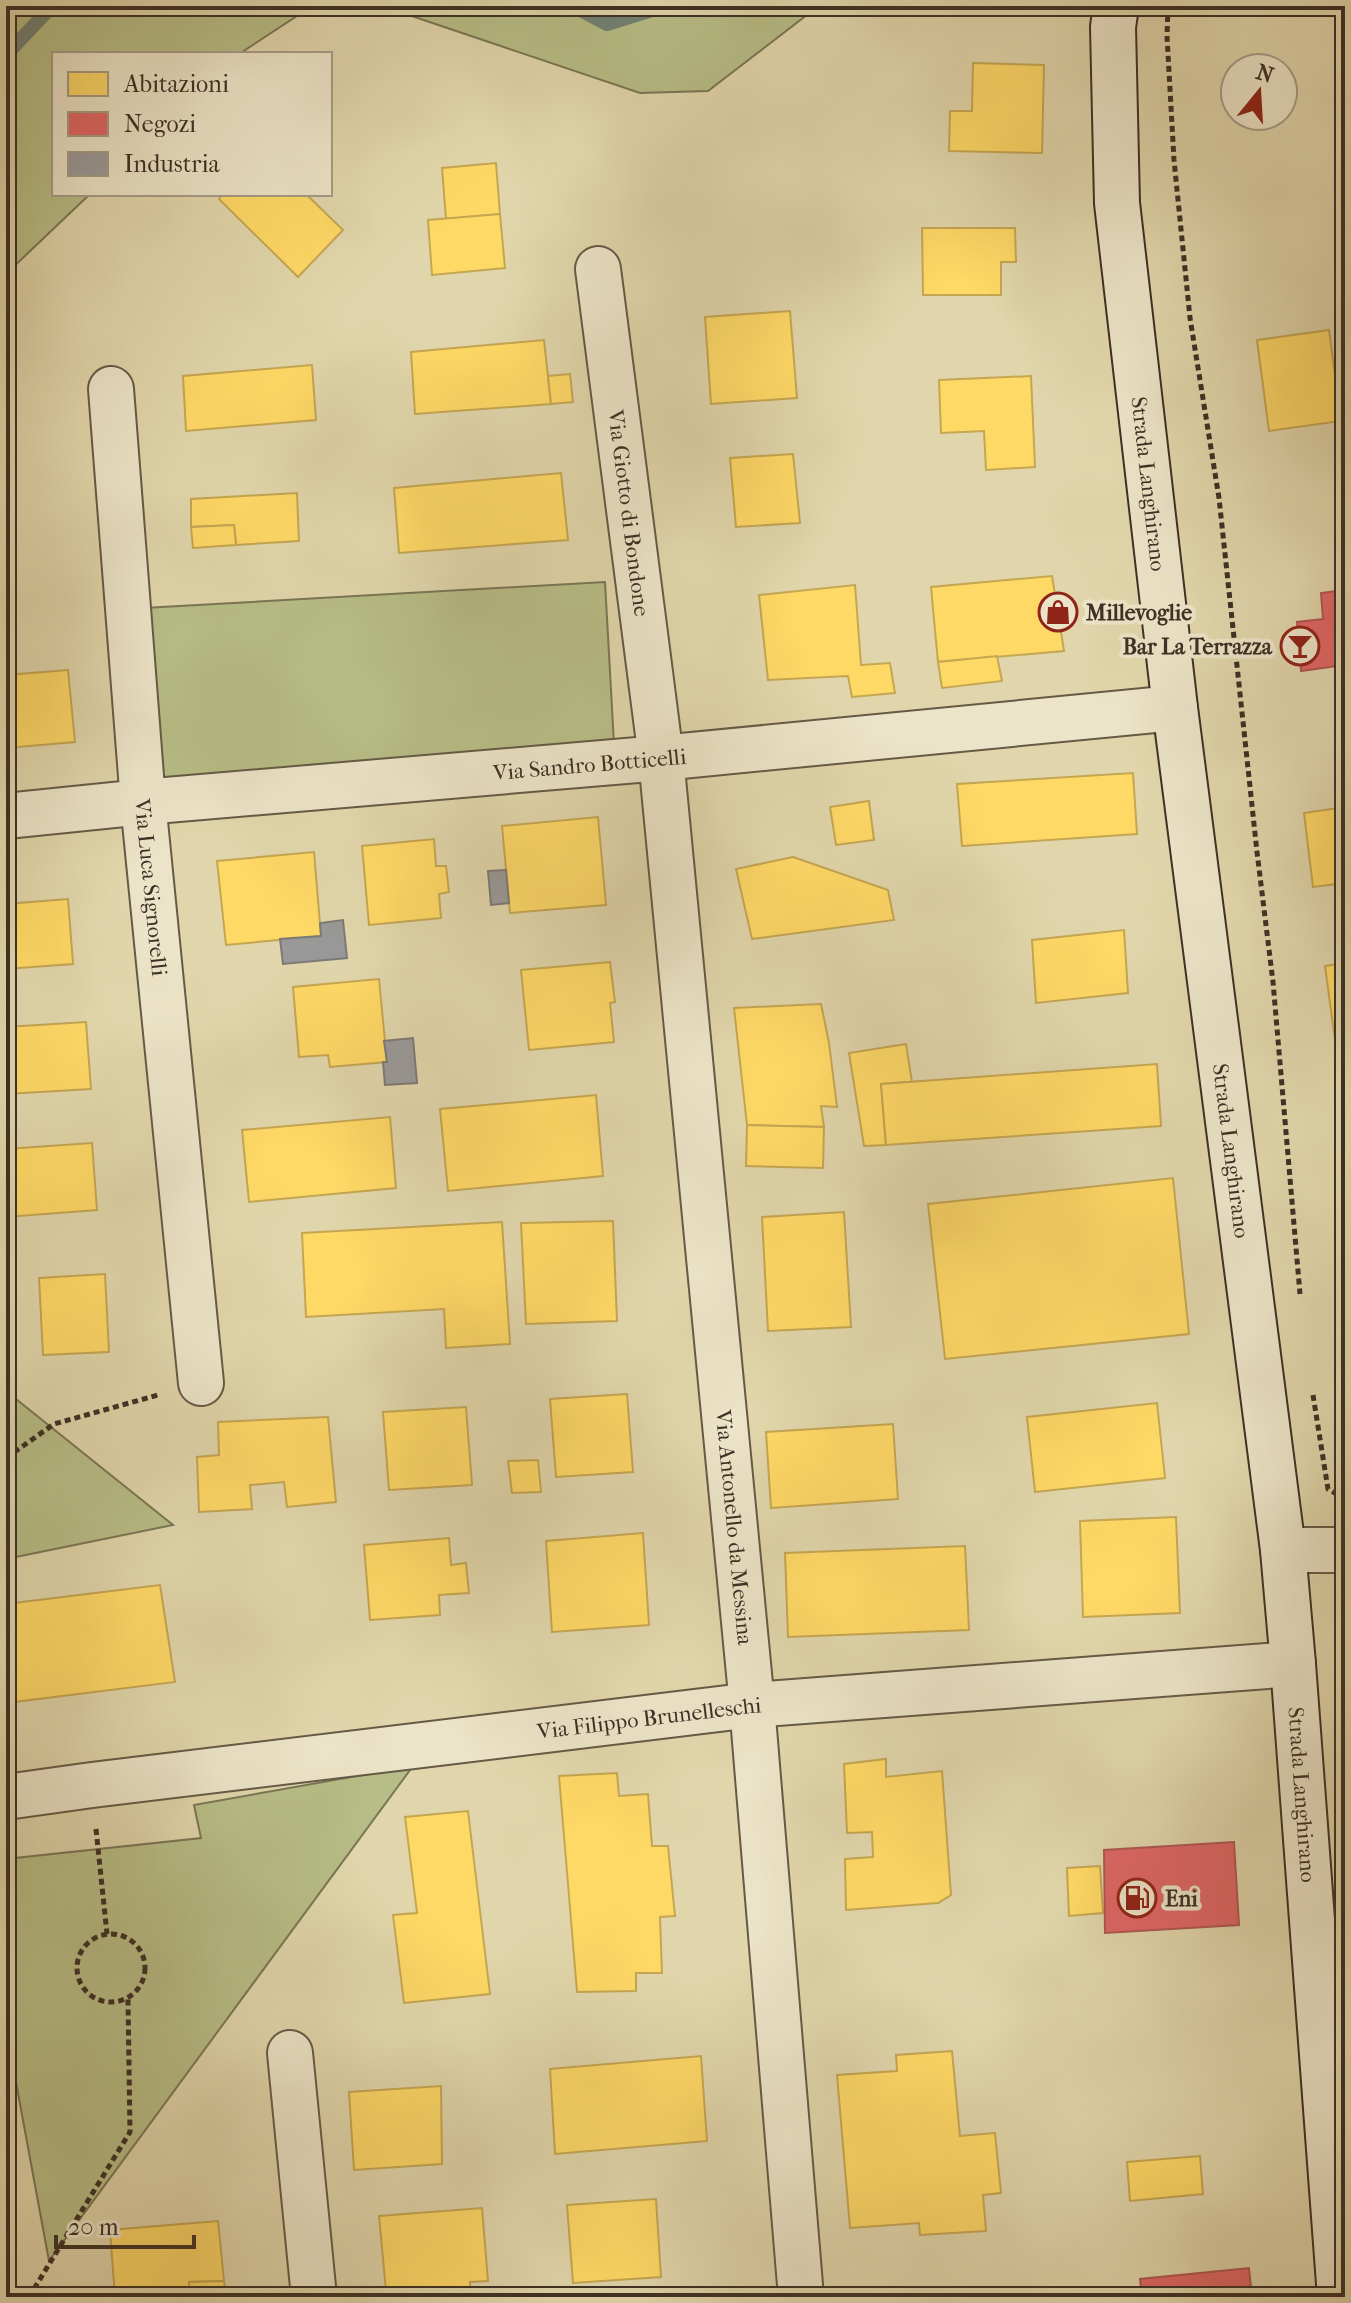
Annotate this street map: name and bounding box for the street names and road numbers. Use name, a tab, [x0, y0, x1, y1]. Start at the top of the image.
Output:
street label: Strada Langhirano	[1125, 395, 1171, 573]
street label: Via Giotto di Bondone	[602, 407, 655, 618]
street label: Via Sandro Botticelli	[491, 744, 688, 786]
street label: Via Luca Signorelli	[129, 797, 172, 978]
street label: Strada Langhirano	[1207, 1062, 1255, 1240]
street label: Via Antonello da Messina	[710, 1408, 758, 1647]
street label: Via Filippo Brunelleschi	[535, 1692, 763, 1745]
street label: Strada Langhirano	[1282, 1706, 1321, 1884]

